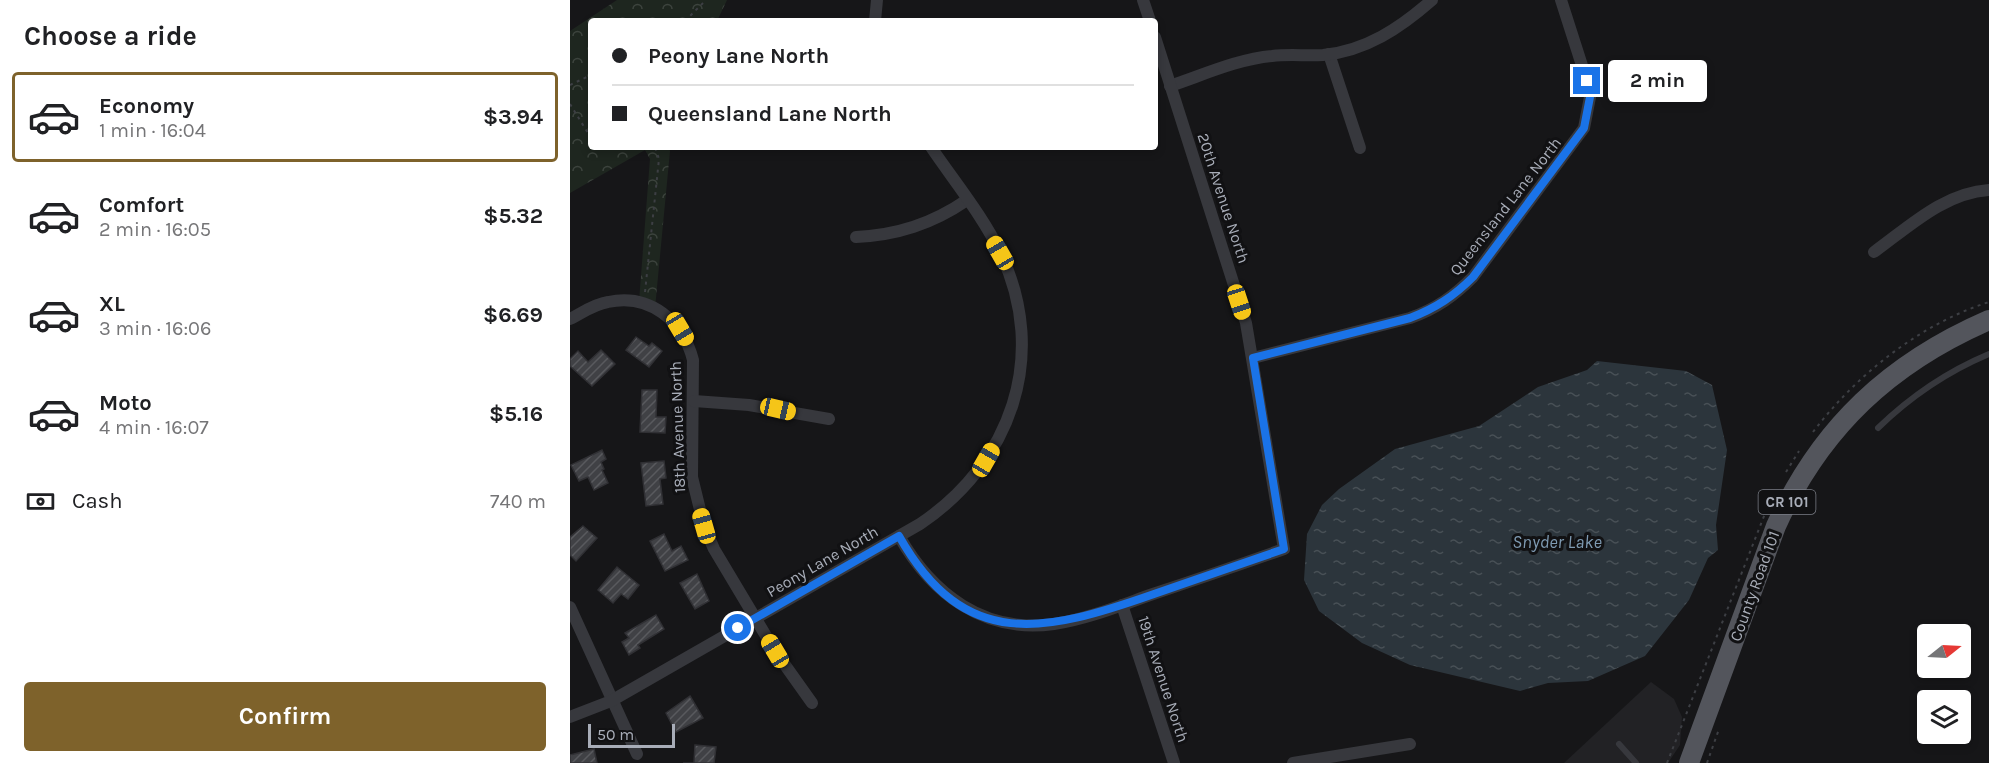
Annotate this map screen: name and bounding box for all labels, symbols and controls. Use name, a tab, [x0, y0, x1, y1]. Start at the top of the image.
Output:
text: Choose a ride	[24, 20, 197, 52]
text: Peony Lane North	[648, 43, 829, 69]
callout: 2 min	[1608, 60, 1707, 102]
route end	[1573, 67, 1600, 94]
text: 2 min	[1630, 69, 1685, 92]
icon: car	[27, 90, 81, 144]
text: Economy	[99, 93, 194, 119]
text: Queensland Lane North	[648, 101, 892, 127]
text: $3.94	[483, 104, 543, 130]
text: 1 min · 16:04	[99, 119, 206, 142]
street label: 20th Avenue North	[1194, 131, 1254, 266]
street label: Queensland Lane North	[1446, 134, 1565, 279]
icon: car	[27, 189, 81, 243]
text: Comfort	[99, 192, 184, 218]
text: $5.32	[483, 203, 543, 229]
text: 2 min · 16:05	[99, 218, 211, 241]
car	[983, 233, 1017, 273]
car	[1225, 282, 1253, 322]
icon: car	[27, 288, 81, 342]
text: XL	[99, 291, 125, 317]
text: $6.69	[483, 302, 543, 328]
car	[663, 309, 697, 349]
text: 3 min · 16:06	[99, 317, 211, 340]
street label: 18th Avenue North	[666, 361, 689, 493]
icon: car	[27, 387, 81, 441]
text: Moto	[99, 390, 152, 416]
car	[758, 396, 798, 422]
text: $5.16	[489, 401, 543, 427]
text: 4 min · 16:07	[99, 416, 209, 439]
car	[969, 440, 1003, 480]
icon: cash	[24, 485, 57, 518]
text: Cash	[72, 488, 122, 514]
text: 740 m	[490, 490, 546, 513]
road number: CR 101	[1758, 490, 1816, 514]
car	[690, 506, 718, 546]
street label: Peony Lane North	[763, 522, 881, 601]
street label: County Road 101	[1726, 528, 1783, 644]
water label: Snyder Lake	[1512, 531, 1602, 553]
route start	[724, 614, 751, 641]
street label: 19th Avenue North	[1134, 614, 1193, 745]
north arrow	[1917, 624, 1971, 678]
map controls	[1917, 624, 1971, 744]
car	[758, 631, 792, 671]
button: Confirm	[24, 682, 546, 751]
button: layers	[1917, 690, 1971, 744]
scale bar	[588, 721, 675, 748]
text: 50 m	[597, 725, 634, 744]

